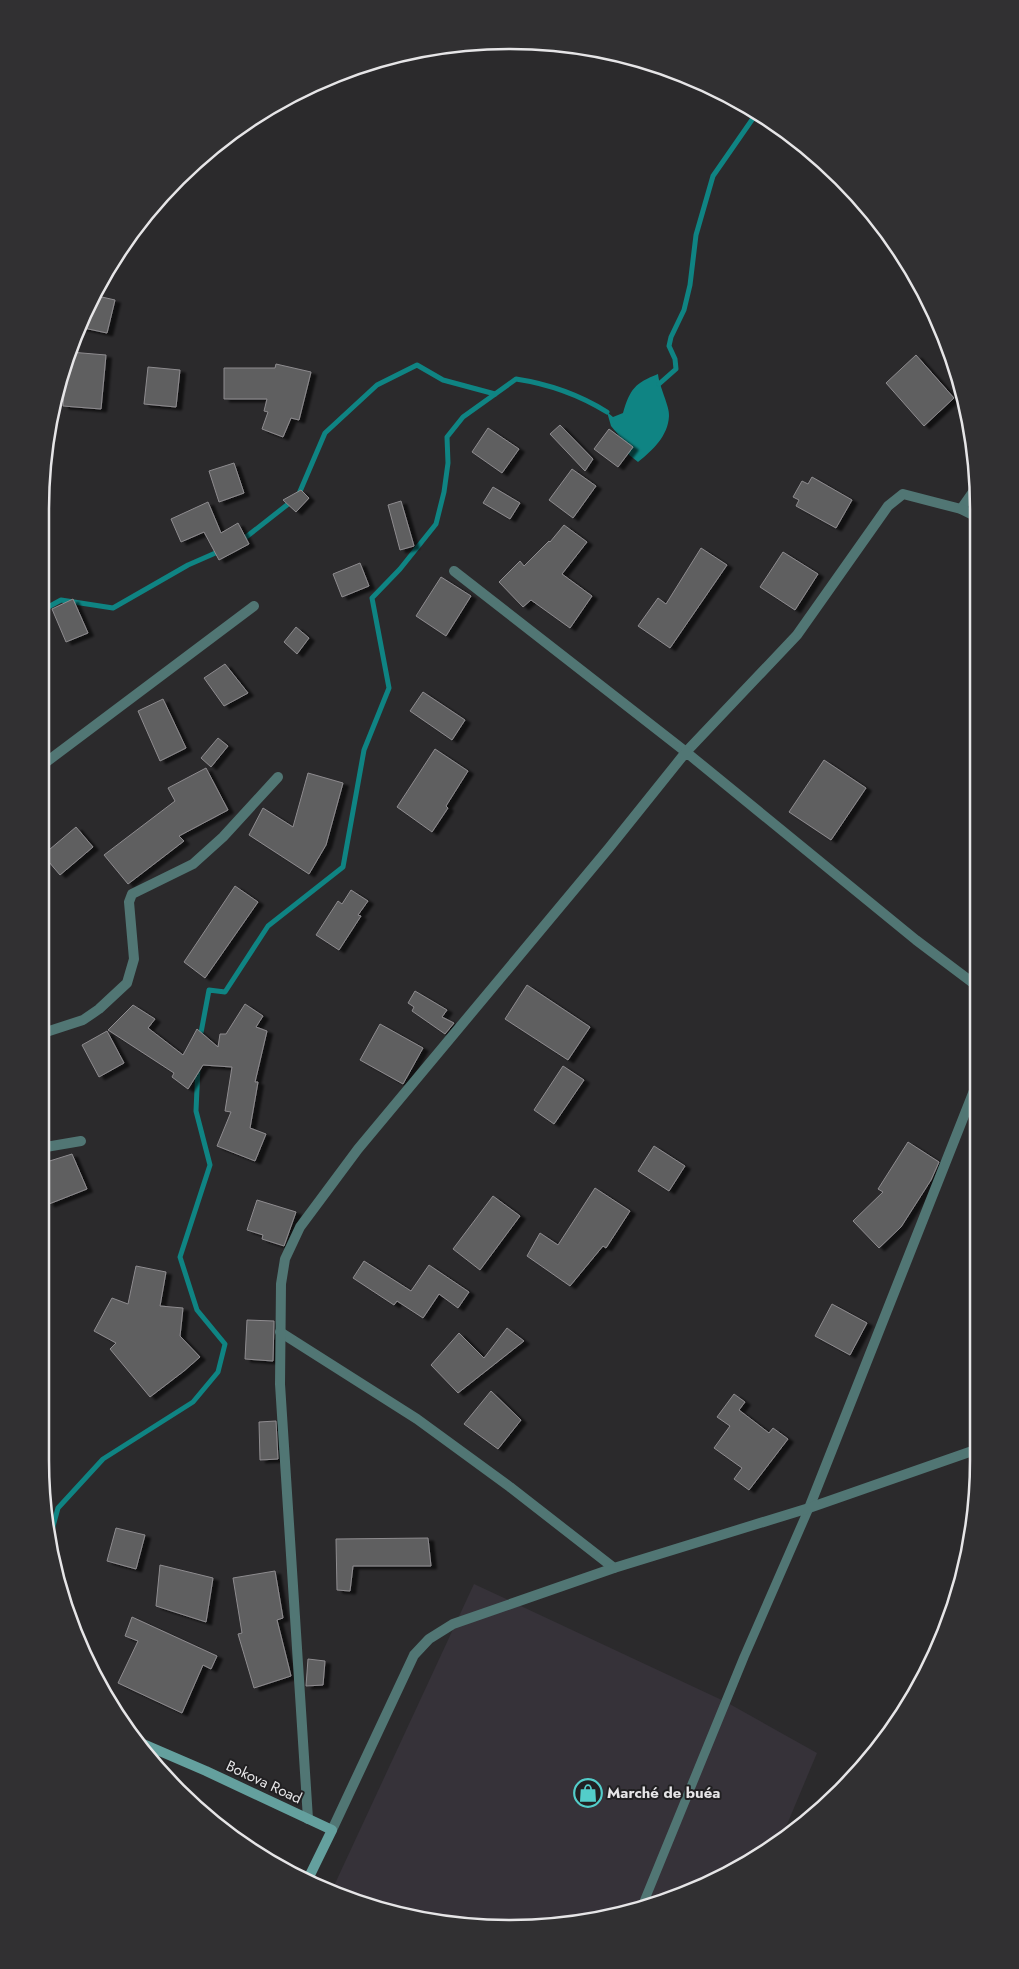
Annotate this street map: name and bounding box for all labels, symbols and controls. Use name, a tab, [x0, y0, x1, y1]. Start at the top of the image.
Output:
street label: Bokova Road	[222, 1755, 306, 1809]
shop icon: Marché de buéa	[573, 1778, 603, 1808]
place label: Marché de buéa	[607, 1782, 720, 1804]

